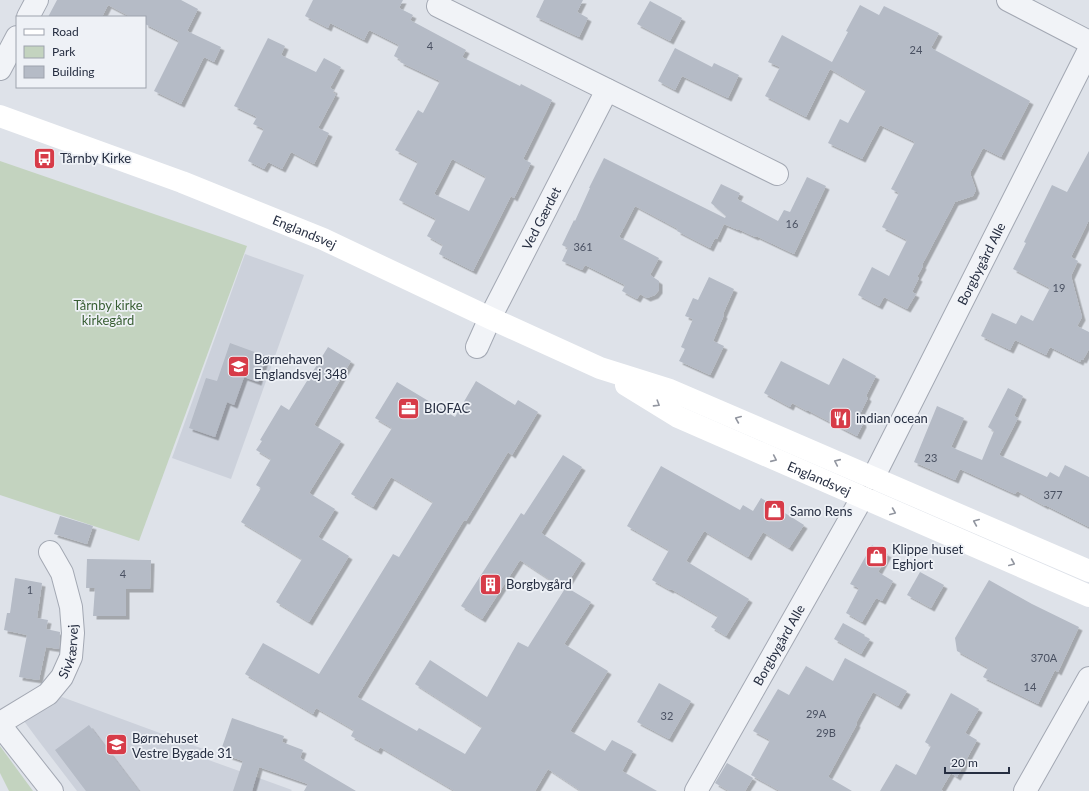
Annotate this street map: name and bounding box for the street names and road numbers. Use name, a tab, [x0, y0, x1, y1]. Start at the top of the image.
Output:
street label: Ved Gærdet	[518, 184, 564, 252]
street label: Englandsvej	[270, 212, 339, 252]
street label: Borgbygård Alle	[954, 220, 1009, 308]
street label: Englandsvej	[785, 458, 853, 499]
street label: Borgbygård Alle	[750, 601, 808, 688]
street label: Sivkærvej	[54, 624, 81, 681]

